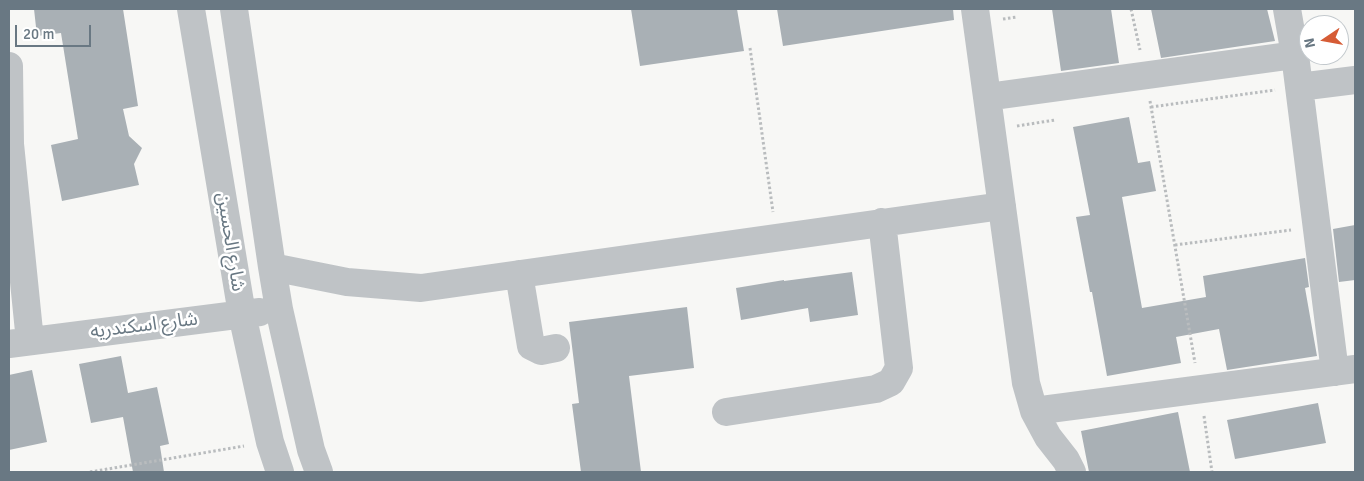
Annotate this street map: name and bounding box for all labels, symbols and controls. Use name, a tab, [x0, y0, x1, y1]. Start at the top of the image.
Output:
scale bar	[18, 15, 94, 47]
north arrow	[1299, 15, 1349, 65]
text: 20 m	[23, 25, 54, 43]
text: N	[1300, 36, 1319, 50]
street label: شارع الحسين	[211, 191, 249, 293]
street label: شارع اسكندريه	[89, 308, 199, 344]

